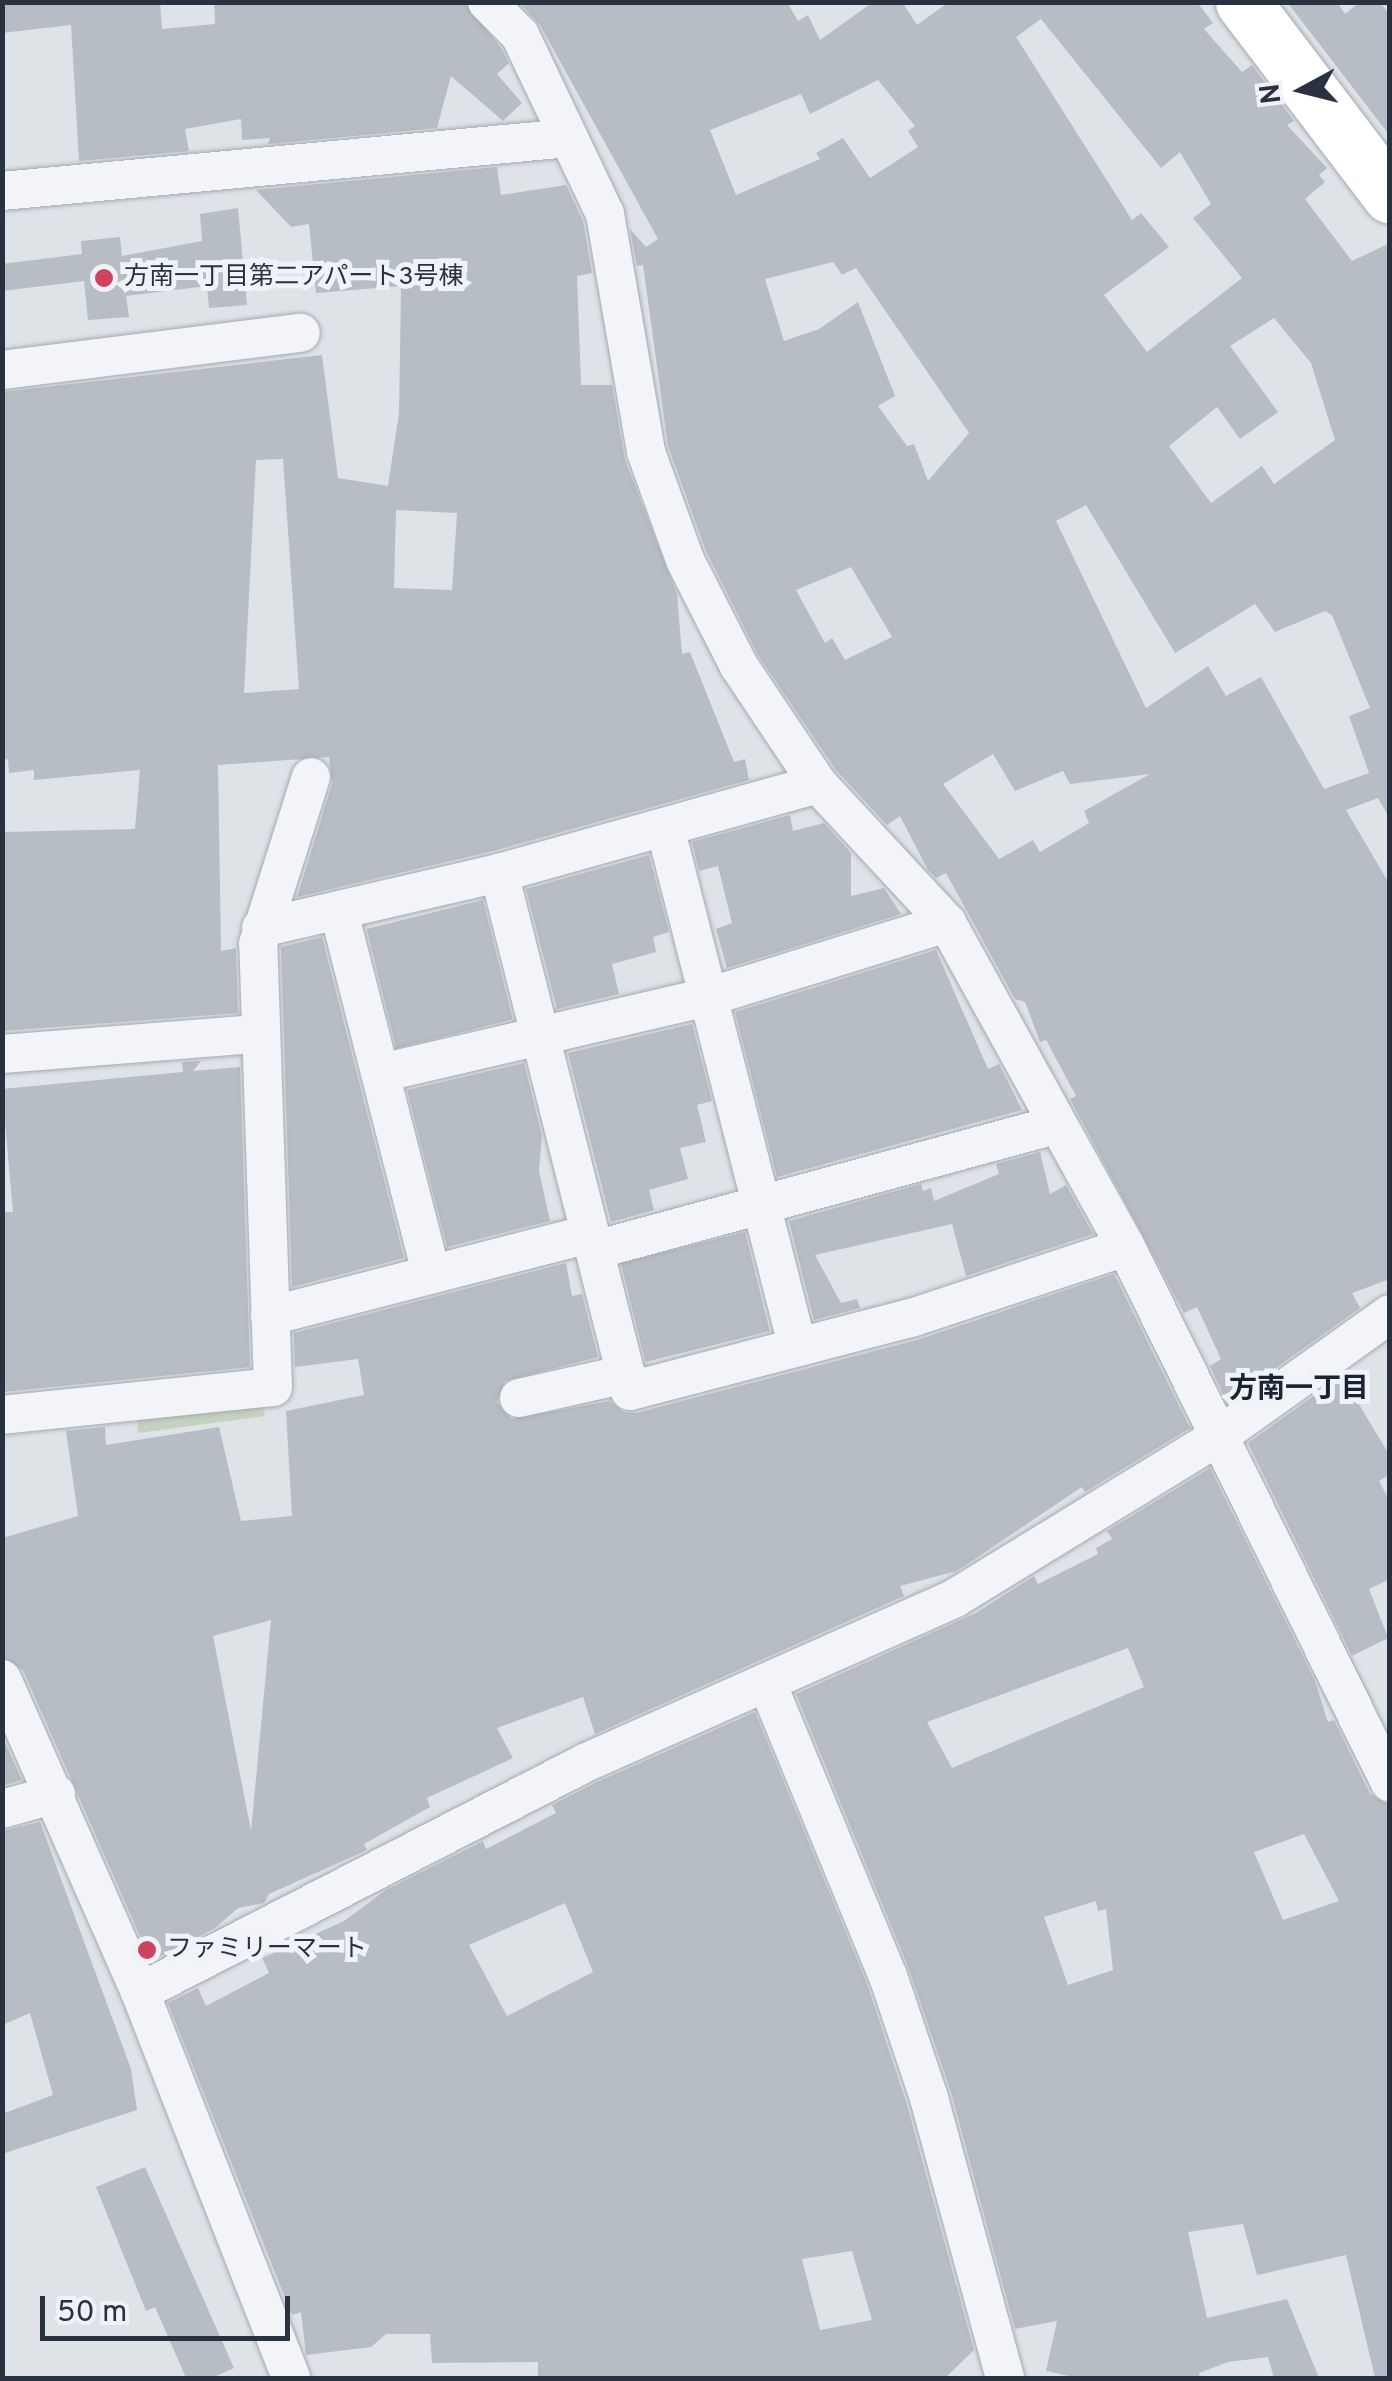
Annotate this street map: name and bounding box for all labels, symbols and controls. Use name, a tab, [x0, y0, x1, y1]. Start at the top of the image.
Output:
north arrow	[1252, 40, 1352, 140]
text: N	[1253, 81, 1291, 106]
place label: 方南一丁目第二アパート3号棟	[124, 263, 464, 293]
marker: 方南一丁目第二アパート3号棟	[93, 267, 115, 289]
district label: 方南一丁目	[1229, 1373, 1369, 1407]
place label: ファミリーマート	[167, 1935, 367, 1965]
marker: ファミリーマート	[136, 1939, 158, 1961]
scale bar	[45, 2276, 295, 2338]
text: 50 m	[57, 2295, 127, 2332]

